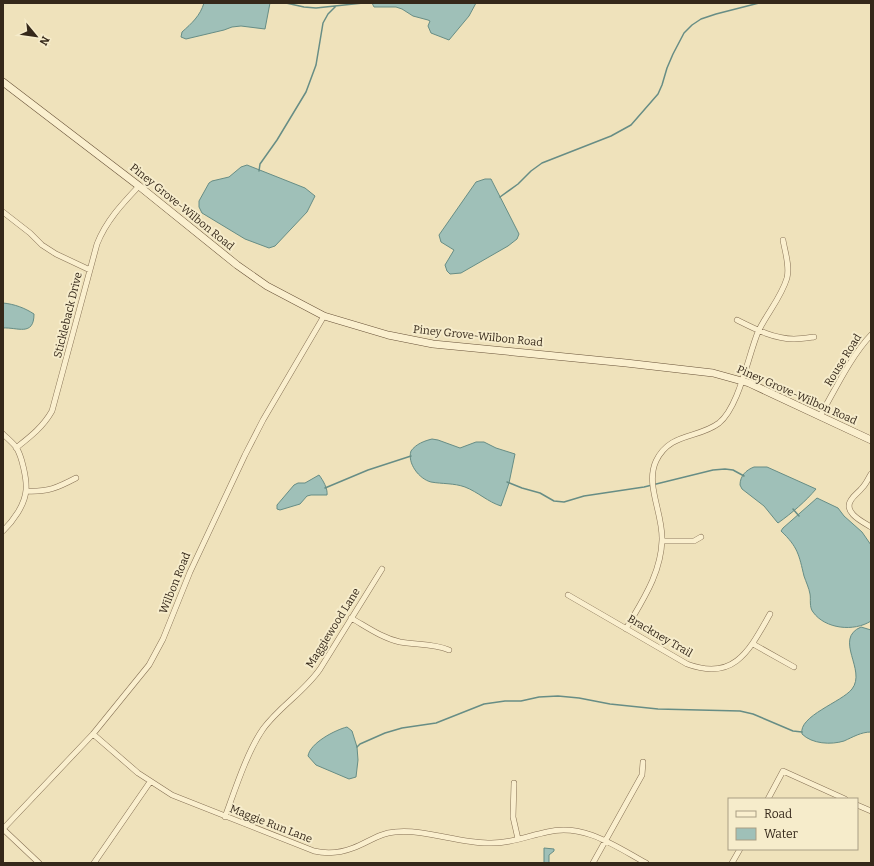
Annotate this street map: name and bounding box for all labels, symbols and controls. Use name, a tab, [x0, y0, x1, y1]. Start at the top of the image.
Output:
north arrow	[16, 16, 56, 56]
text: N	[36, 34, 52, 48]
street label: Piney Grove-Wilbon Road	[127, 161, 237, 253]
street label: Stickleback Drive	[51, 271, 85, 359]
street label: Piney Grove-Wilbon Road	[413, 323, 544, 349]
street label: Rouse Road	[822, 331, 865, 389]
street label: Piney Grove-Wilbon Road	[735, 363, 860, 428]
street label: Wilbon Road	[157, 550, 193, 616]
street label: Maggiewood Lane	[303, 586, 363, 670]
street label: Brackney Trail	[625, 612, 695, 660]
legend	[728, 798, 858, 850]
street label: Maggie Run Lane	[228, 802, 314, 846]
text: Road	[764, 807, 792, 821]
text: Water	[764, 827, 799, 841]

